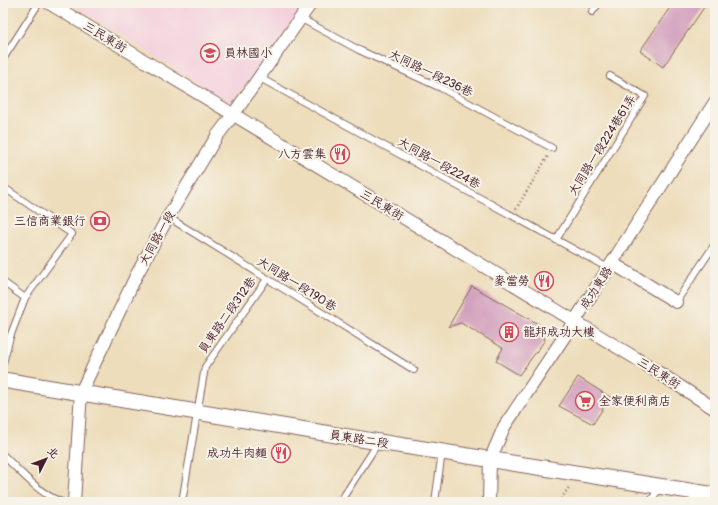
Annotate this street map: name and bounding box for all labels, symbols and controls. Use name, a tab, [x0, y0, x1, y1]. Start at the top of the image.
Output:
street label: 三民東街	[80, 19, 129, 56]
school or university icon: 員林國小	[199, 42, 221, 64]
place label: 員林國小	[224, 46, 272, 61]
street label: 大同路一段236巷	[386, 47, 475, 100]
street label: 大同路一段224巷61弄	[565, 92, 640, 198]
street label: 大同路一段224巷	[395, 134, 483, 192]
restaurant icon: 八方雲集	[329, 143, 351, 165]
place label: 八方雲集	[278, 147, 327, 162]
street label: 三民東街	[357, 187, 406, 224]
street label: 大同路一段	[136, 208, 179, 268]
bank icon: 三信商業銀行	[89, 210, 111, 232]
place label: 三信商業銀行	[14, 214, 86, 229]
street label: 大同路一段190巷	[254, 254, 339, 315]
street label: 成功東路	[577, 264, 616, 312]
restaurant icon: 麥當勞	[533, 270, 555, 292]
street label: 員東路二段312巷	[195, 274, 259, 356]
place label: 麥當勞	[494, 274, 530, 289]
building icon: 龍邦成功大樓	[498, 321, 520, 343]
place label: 龍邦成功大樓	[523, 325, 595, 340]
street label: 三民東街	[634, 354, 683, 393]
supermarket icon: 全家便利商店	[574, 390, 596, 412]
place label: 全家便利商店	[599, 394, 671, 409]
street label: 員東路二段	[328, 427, 390, 452]
north arrow	[26, 439, 66, 479]
restaurant icon: 成功牛肉麵	[270, 442, 292, 464]
text: 北	[45, 444, 62, 461]
place label: 成功牛肉麵	[207, 446, 267, 461]

